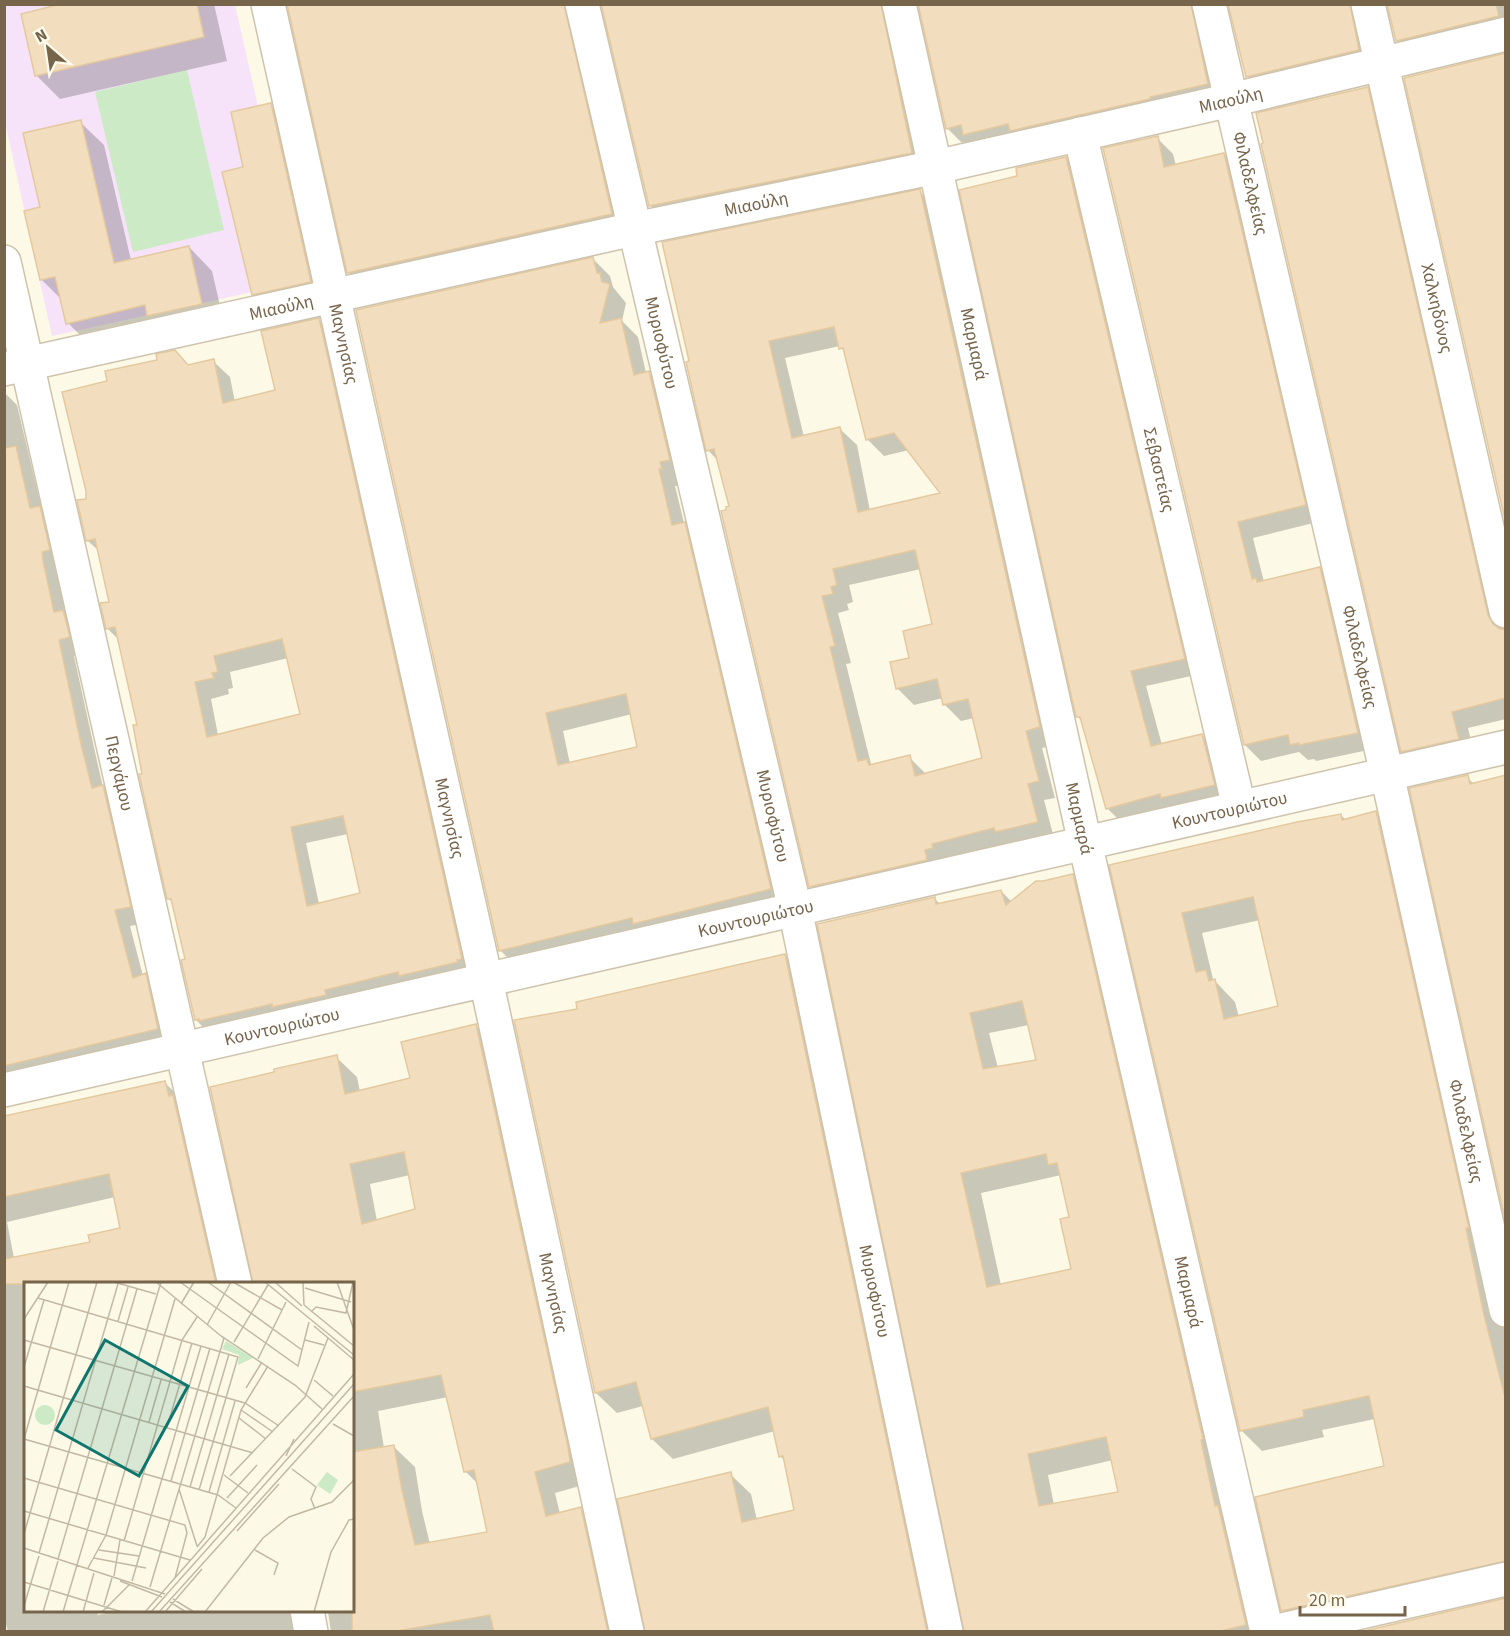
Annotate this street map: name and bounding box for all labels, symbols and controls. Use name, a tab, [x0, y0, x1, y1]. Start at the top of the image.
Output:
north arrow	[18, 18, 78, 78]
text: N	[31, 24, 51, 48]
street label: Μιαούλη	[1196, 81, 1265, 120]
street label: Φιλαδελφείας	[1226, 129, 1274, 238]
street label: Μιαούλη	[722, 186, 791, 223]
street label: Χαλκηδόνος	[1414, 261, 1459, 356]
street label: Μιαούλη	[247, 289, 316, 327]
street label: Μυριοφύτου	[638, 294, 684, 392]
street label: Μαγνησίας	[322, 301, 365, 387]
street label: Μαρμαρά	[954, 305, 994, 382]
street label: Σεβαστείας	[1137, 425, 1181, 515]
street label: Φιλαδελφείας	[1335, 603, 1384, 711]
street label: Περγάμου	[98, 733, 140, 813]
street label: Μυριοφύτου	[750, 767, 796, 865]
street label: Μαγνησίας	[428, 775, 471, 861]
street label: Μαρμαρά	[1059, 780, 1099, 857]
street label: Κουντουριώτου	[1169, 785, 1290, 836]
street label: Κουντουριώτου	[696, 894, 816, 944]
street label: Κουντουριώτου	[222, 1002, 342, 1052]
street label: Φιλαδελφείας	[1442, 1077, 1489, 1186]
street label: Μυριοφύτου	[852, 1242, 896, 1340]
street label: Μαγνησίας	[532, 1250, 574, 1336]
street label: Μαρμαρά	[1168, 1253, 1208, 1330]
inset map	[24, 1282, 354, 1612]
scale bar	[1300, 1579, 1405, 1617]
text: 20 m	[1309, 1588, 1345, 1613]

